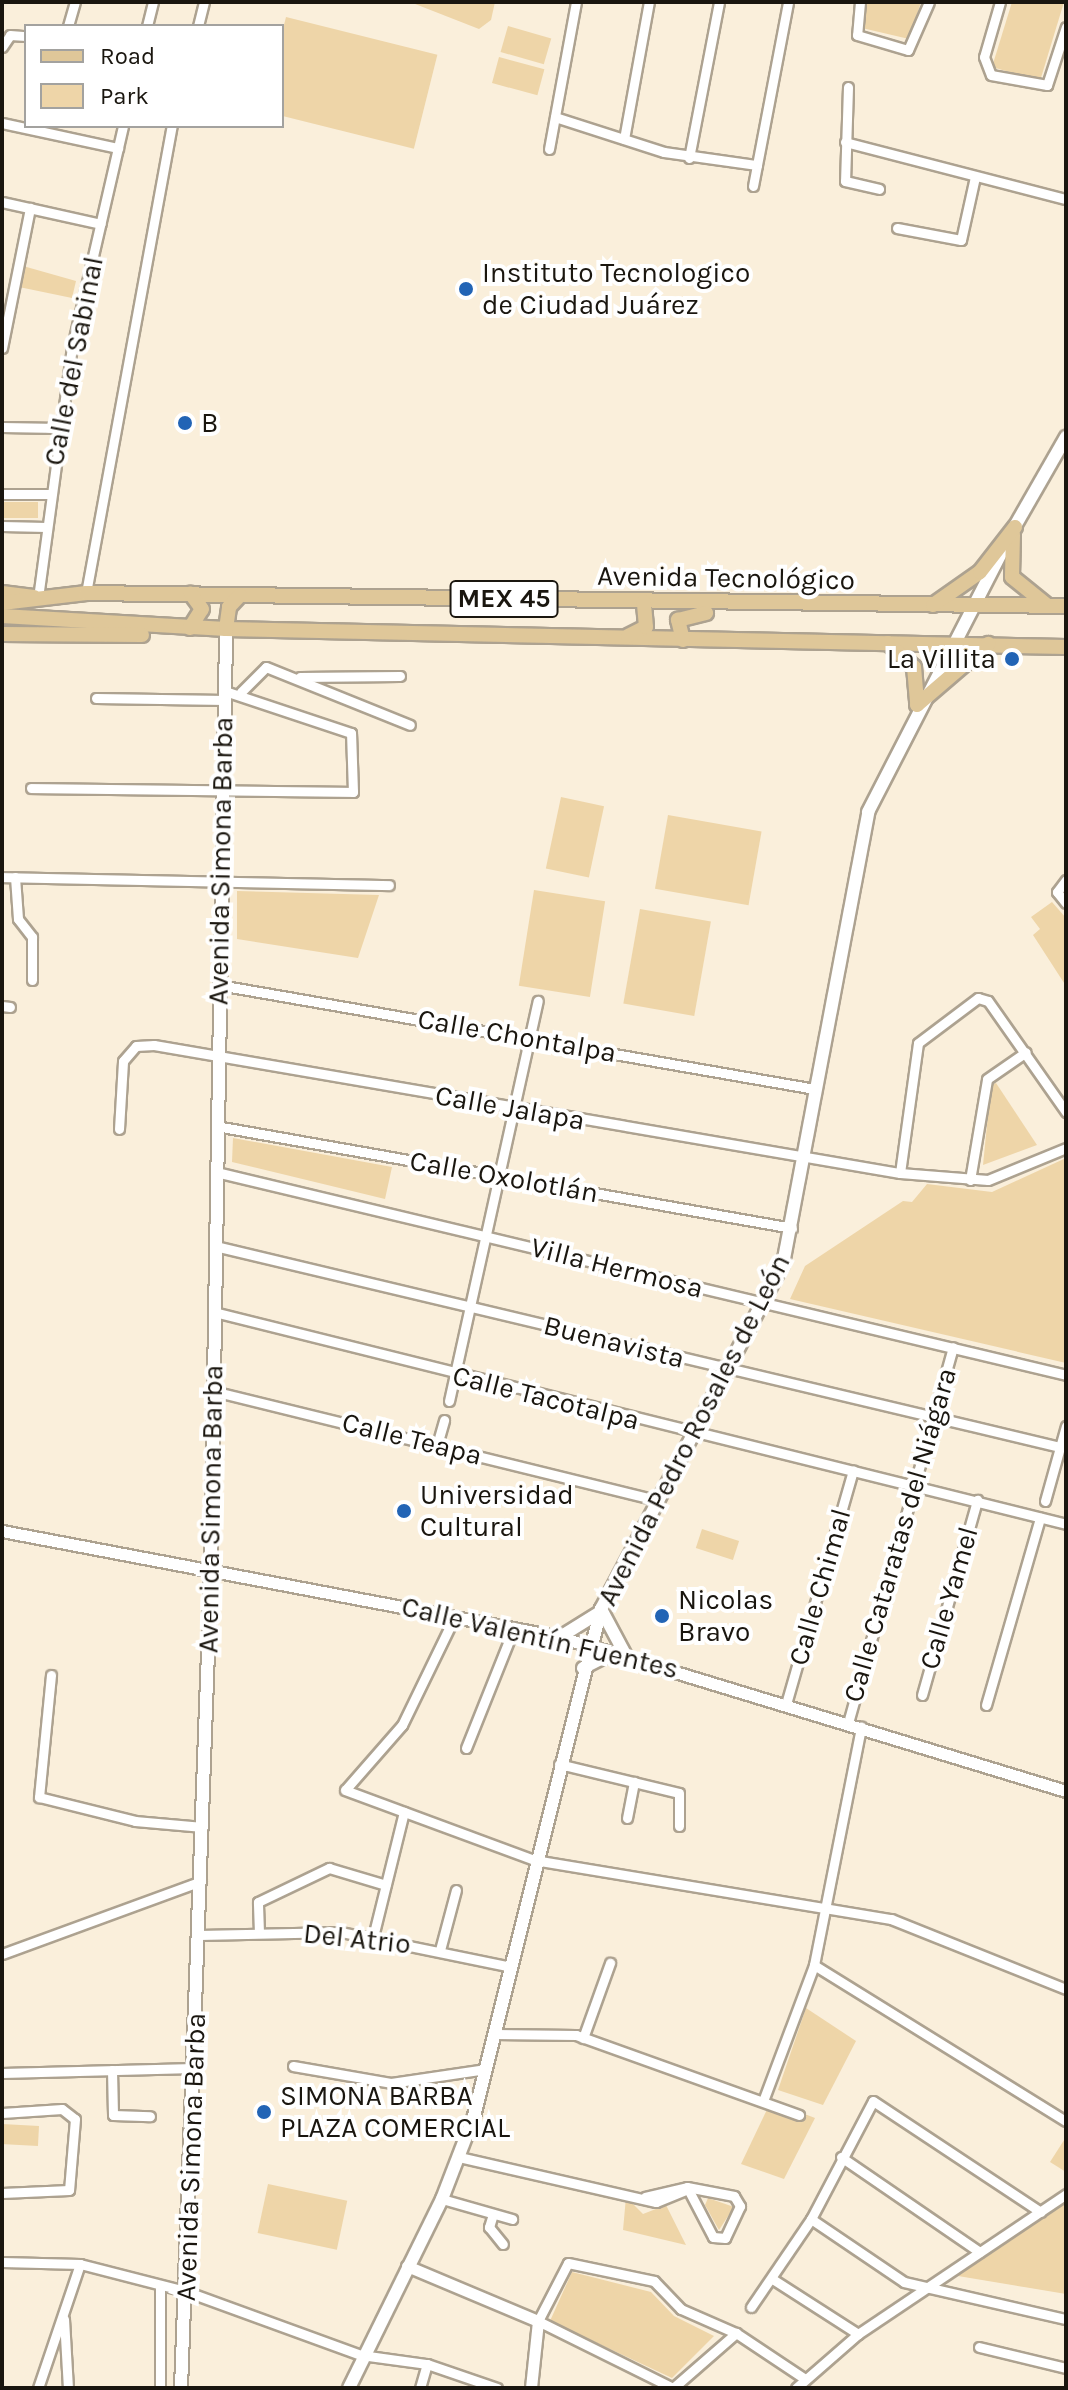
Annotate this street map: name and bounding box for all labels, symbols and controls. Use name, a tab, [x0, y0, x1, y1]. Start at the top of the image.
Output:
legend	[24, 24, 284, 128]
text: Road	[100, 42, 155, 70]
text: Park	[100, 82, 149, 110]
street label: Calle del Sabinal	[37, 254, 111, 468]
place label: Instituto Tecnologico de Ciudad Juárez	[482, 256, 750, 322]
marker: Instituto Tecnologico de Ciudad Juárez	[457, 280, 475, 298]
place label: B	[201, 406, 218, 440]
marker: B	[176, 414, 194, 432]
street label: Avenida Tecnológico	[597, 559, 855, 597]
road number: MEX 45	[448, 577, 560, 621]
place label: La Villita	[887, 642, 996, 676]
marker: La Villita	[1003, 650, 1021, 668]
street label: Avenida Simona Barba	[202, 716, 240, 1006]
street label: Calle Chontalpa	[415, 1002, 619, 1070]
street label: Calle Jalapa	[433, 1078, 587, 1138]
street label: Calle Oxolotlán	[407, 1144, 601, 1210]
street label: Villa Hermosa	[527, 1230, 707, 1306]
street label: Avenida Pedro Rosales de León	[591, 1249, 797, 1611]
street label: Buenavista	[540, 1308, 688, 1376]
street label: Calle Tacotalpa	[449, 1359, 643, 1437]
street label: Avenida Simona Barba	[192, 1364, 230, 1654]
street label: Calle Cataratas del Niágara	[836, 1364, 964, 1706]
street label: Calle Teapa	[339, 1405, 485, 1473]
place label: Universidad Cultural	[420, 1478, 574, 1544]
marker: Universidad Cultural	[395, 1502, 413, 1520]
street label: Calle Chimal	[782, 1505, 858, 1669]
street label: Calle Yamel	[913, 1523, 985, 1673]
place label: Nicolas Bravo	[678, 1583, 773, 1649]
street label: Calle Valentín Fuentes	[398, 1590, 682, 1686]
marker: Nicolas Bravo	[653, 1607, 671, 1625]
street label: Del Atrio	[302, 1917, 412, 1961]
street label: Avenida Simona Barba	[169, 2012, 213, 2302]
place label: SIMONA BARBA PLAZA COMERCIAL	[280, 2079, 510, 2145]
marker: SIMONA BARBA PLAZA COMERCIAL	[255, 2103, 273, 2121]

